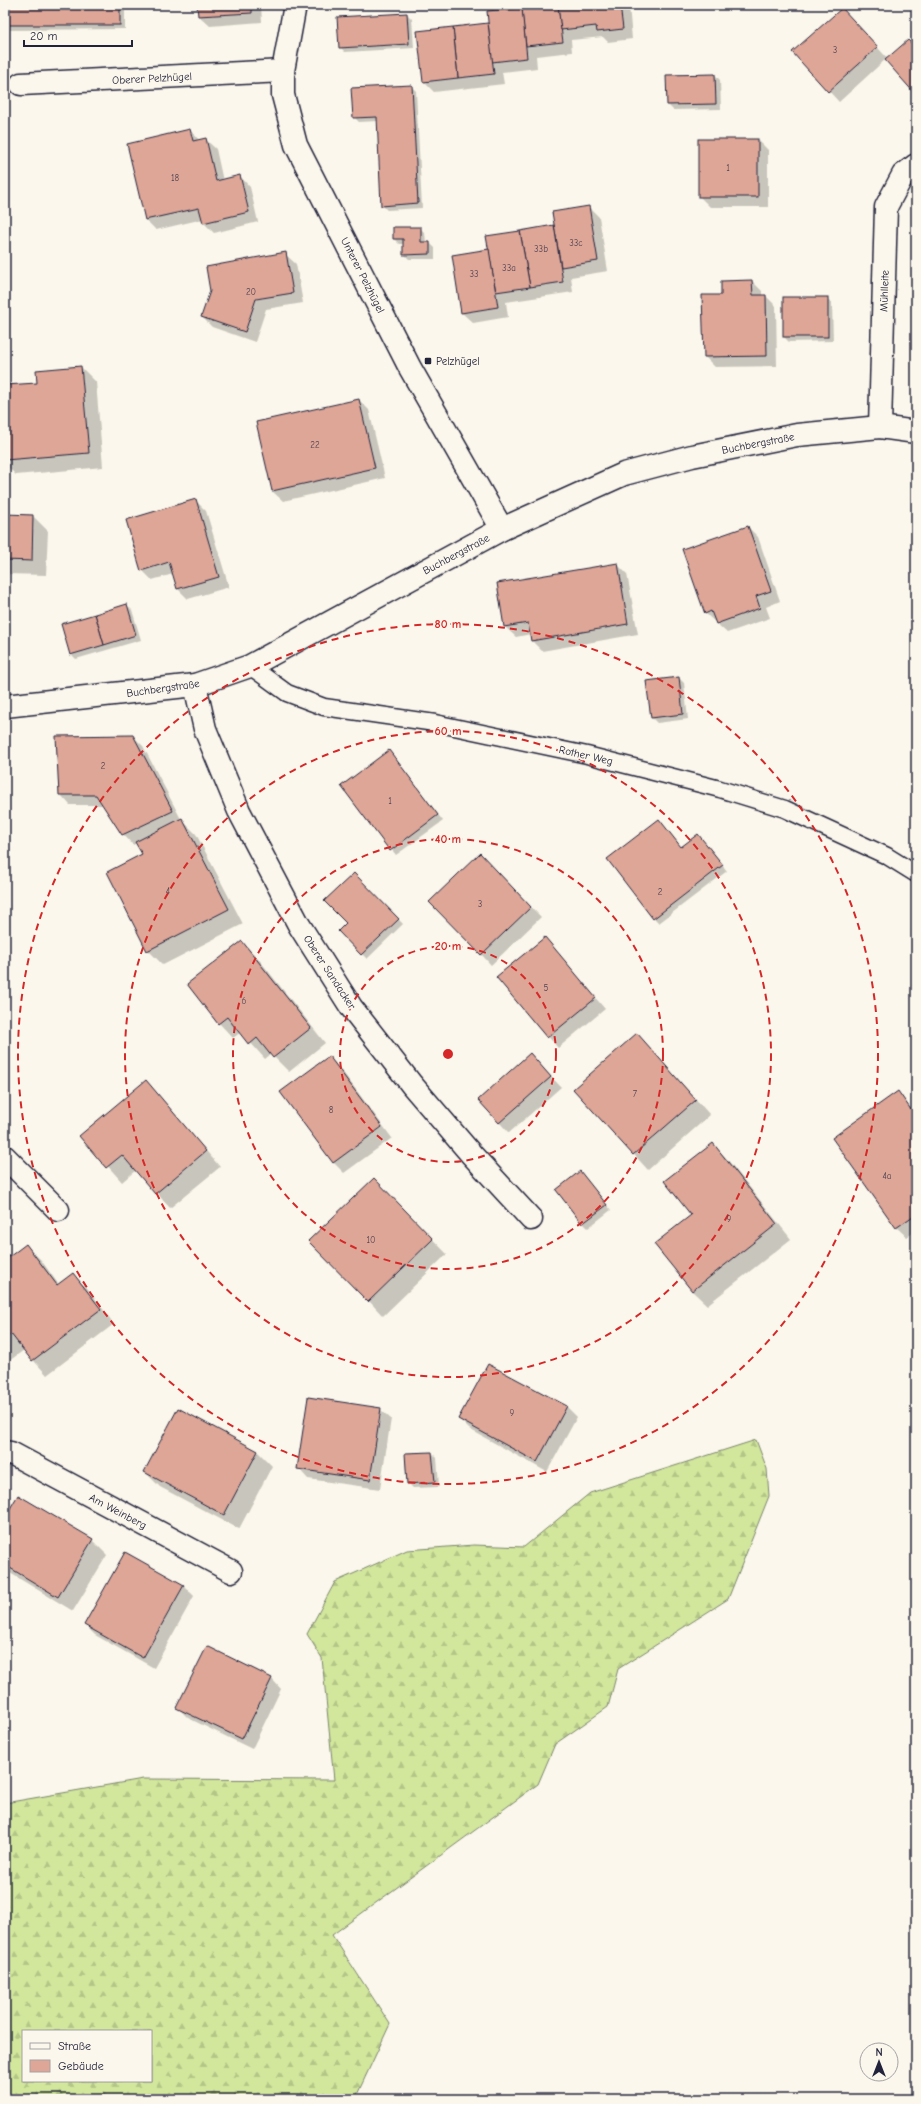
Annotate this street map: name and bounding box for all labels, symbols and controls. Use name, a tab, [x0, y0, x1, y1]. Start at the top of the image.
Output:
scale bar	[24, 22, 132, 48]
text: 20 m	[30, 29, 58, 43]
house number: 3	[833, 45, 837, 55]
street label: Oberer Pelzhügel	[112, 70, 192, 87]
house number: 1	[726, 163, 730, 173]
house number: 18	[171, 173, 179, 183]
street label: Unterer Pelzhügel	[338, 235, 387, 315]
house number: 33c	[569, 238, 583, 248]
house number: 33b	[534, 244, 548, 254]
house number: 33a	[502, 263, 516, 273]
house number: 33	[469, 269, 479, 279]
street label: Mühlleite	[877, 269, 892, 312]
house number: 20	[246, 287, 256, 297]
place label: Pelzhügel	[436, 355, 480, 368]
marker: Pelzhügel	[423, 356, 433, 366]
street label: Buchbergstraße	[721, 430, 796, 457]
house number: 22	[310, 440, 320, 450]
street label: Buchbergstraße	[421, 531, 492, 577]
text: 80 m	[435, 617, 461, 631]
street label: Buchbergstraße	[126, 677, 201, 700]
text: 60 m	[435, 724, 461, 738]
street label: Rother Weg	[558, 743, 614, 768]
house number: 2	[101, 761, 106, 771]
house number: 1	[388, 796, 392, 806]
text: 40 m	[435, 832, 461, 846]
house number: 4	[166, 886, 170, 896]
house number: 2	[658, 887, 663, 897]
house number: 3	[478, 899, 482, 909]
street label: Oberer Sandacker	[301, 933, 359, 1012]
text: 20 m	[435, 939, 461, 953]
house number: 5	[544, 983, 549, 993]
house number: 6	[242, 996, 247, 1006]
centre of rings	[441, 1047, 455, 1061]
house number: 7	[633, 1089, 638, 1099]
house number: 8	[329, 1105, 334, 1115]
house number: 4a	[882, 1171, 892, 1181]
house number: 9	[727, 1214, 732, 1224]
house number: 10	[366, 1235, 376, 1245]
house number: 9	[510, 1408, 515, 1418]
street label: Am Weinberg	[87, 1491, 149, 1532]
legend	[22, 2030, 152, 2082]
text: Straße	[58, 2039, 91, 2053]
north arrow	[859, 2042, 899, 2082]
text: N	[875, 2046, 883, 2059]
text: Gebäude	[58, 2059, 104, 2073]

